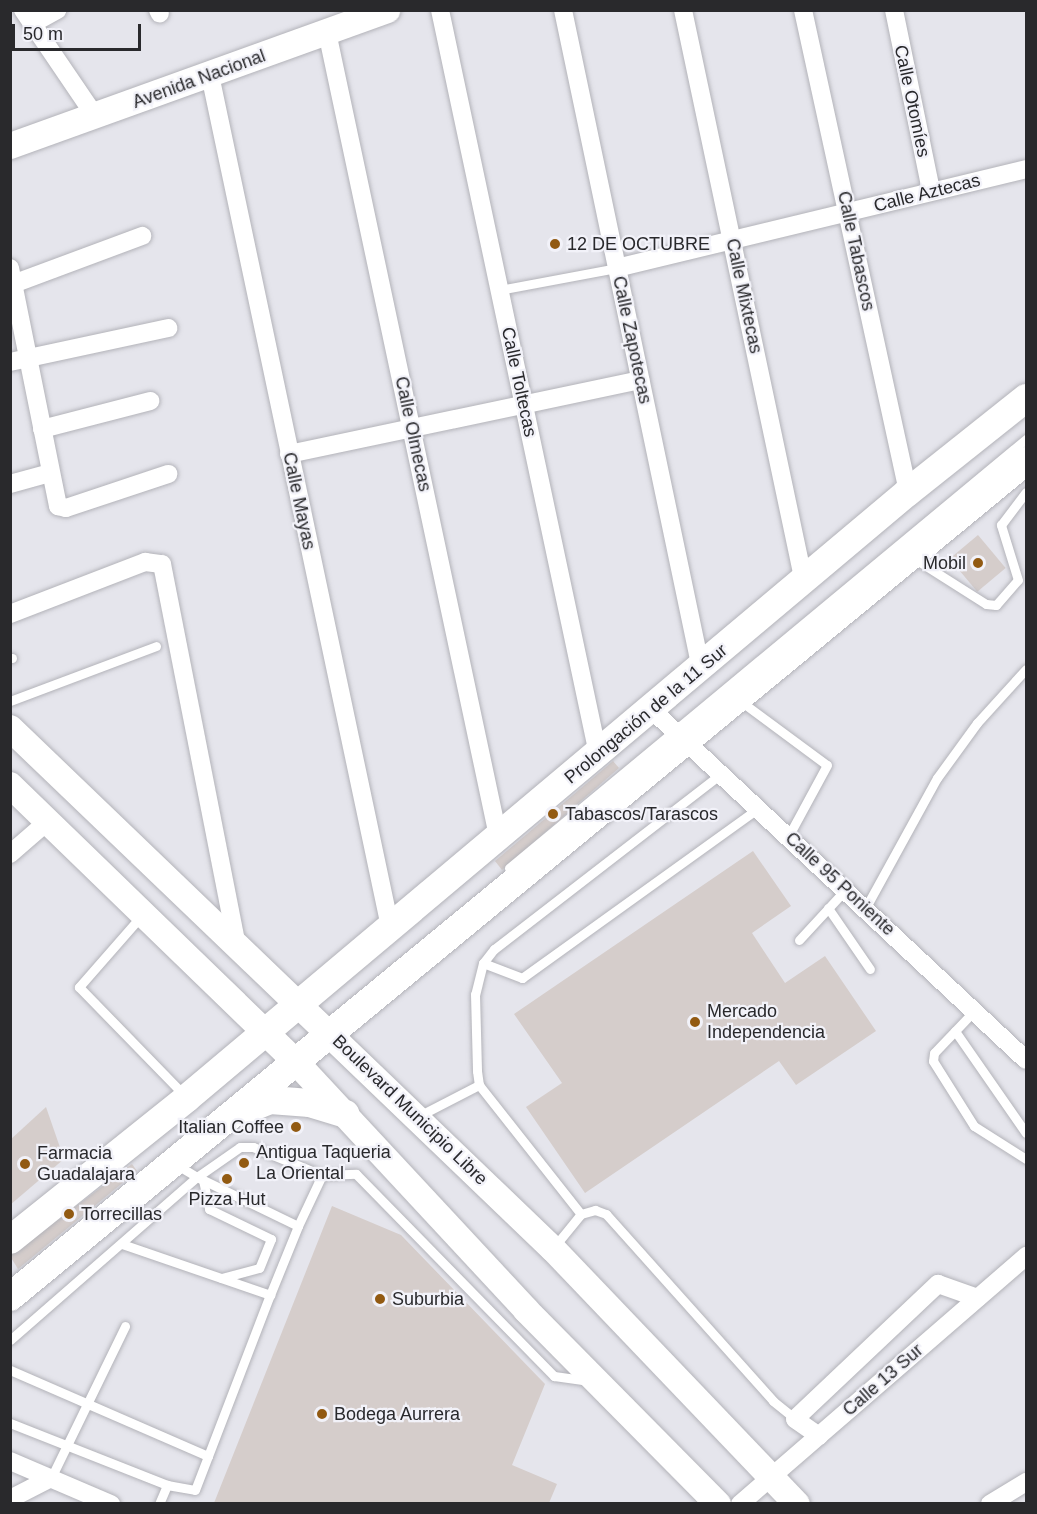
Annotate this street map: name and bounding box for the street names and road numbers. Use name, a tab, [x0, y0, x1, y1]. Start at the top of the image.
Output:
street label: Calle Otomíes	[890, 43, 934, 159]
street label: Avenida Nacional	[130, 45, 268, 113]
street label: Calle Aztecas	[871, 169, 983, 217]
street label: Calle Tabascos	[833, 189, 879, 313]
street label: Calle Mixtecas	[721, 237, 767, 355]
street label: Calle Zapotecas	[608, 274, 656, 406]
street label: Calle Toltecas	[497, 325, 541, 439]
street label: Calle Olmecas	[390, 375, 436, 493]
street label: Calle Mayas	[278, 450, 320, 552]
street label: Prolongación de la 11 Sur	[560, 640, 732, 788]
street label: Calle 95 Poniente	[781, 828, 899, 940]
street label: Boulevard Municipio Libre	[328, 1030, 492, 1190]
street label: Calle 13 Sur	[839, 1339, 927, 1421]

